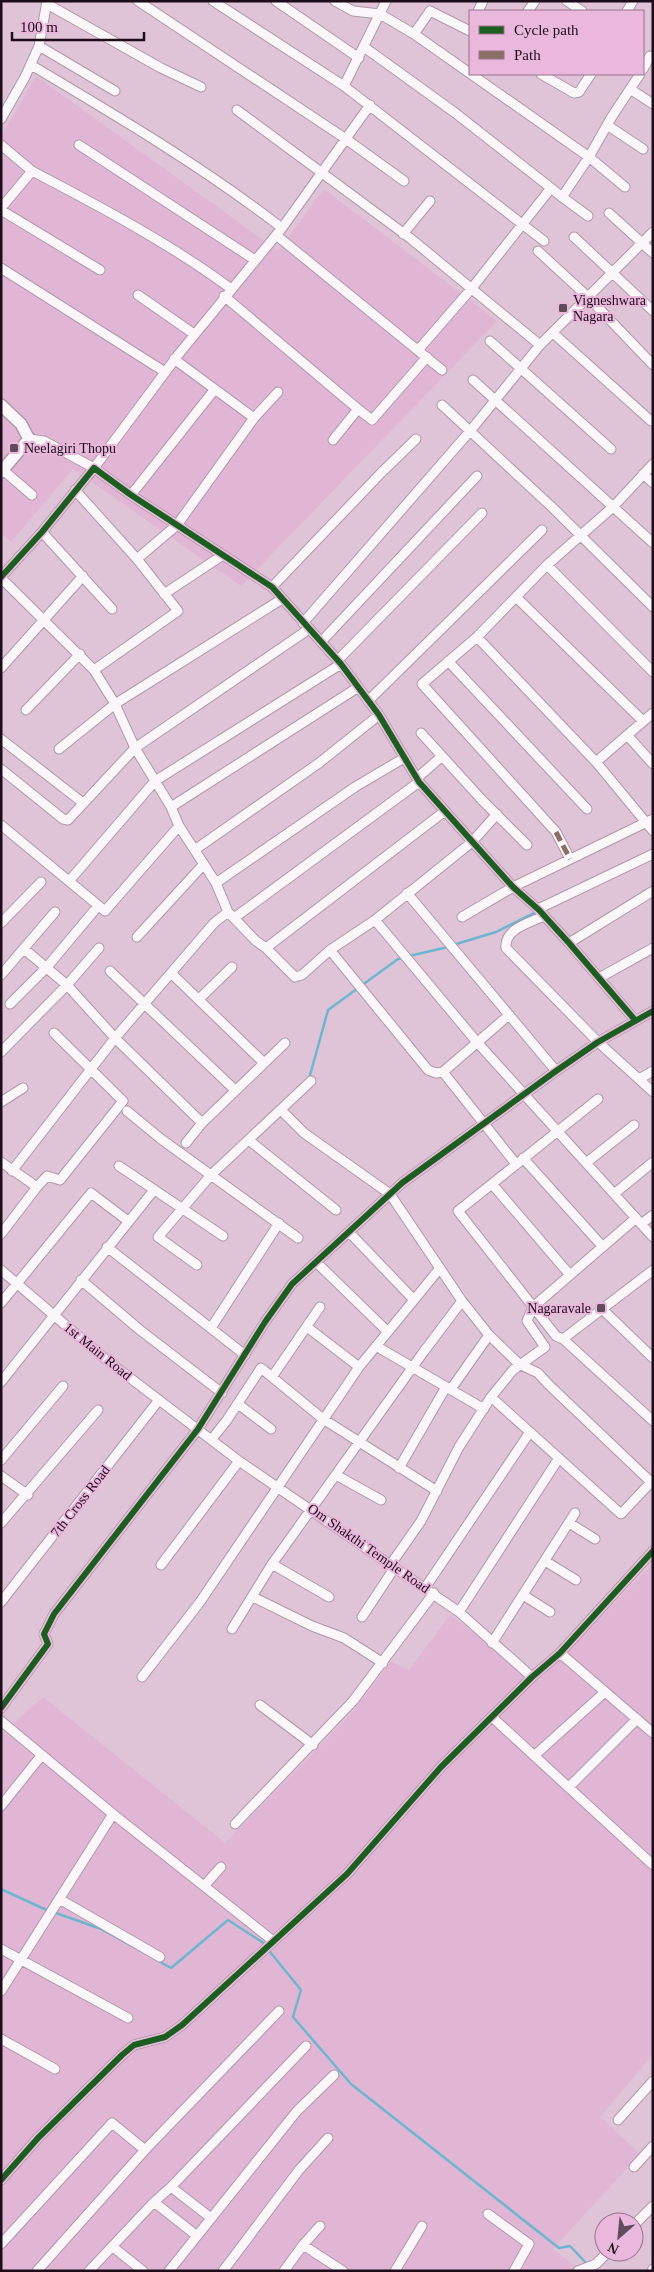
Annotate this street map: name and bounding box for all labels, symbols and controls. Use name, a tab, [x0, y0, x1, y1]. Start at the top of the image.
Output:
scale bar	[12, 10, 145, 42]
legend	[469, 10, 644, 75]
text: 100 m	[20, 19, 58, 35]
text: Cycle path	[514, 22, 579, 38]
text: Path	[514, 47, 541, 63]
place label: Vigneshwara Nagara	[573, 293, 647, 324]
marker: Vigneshwara Nagara	[557, 302, 569, 314]
place label: Neelagiri Thopu	[24, 441, 116, 456]
marker: Neelagiri Thopu	[8, 442, 20, 454]
place label: Nagaravale	[527, 1301, 591, 1316]
marker: Nagaravale	[595, 1302, 607, 1314]
street label: 1st Main Road	[61, 1320, 134, 1383]
street label: 7th Cross Road	[48, 1463, 113, 1540]
street label: Om Shakthi Temple Road	[305, 1501, 433, 1596]
north arrow	[594, 2212, 644, 2262]
text: N	[605, 2239, 621, 2257]

